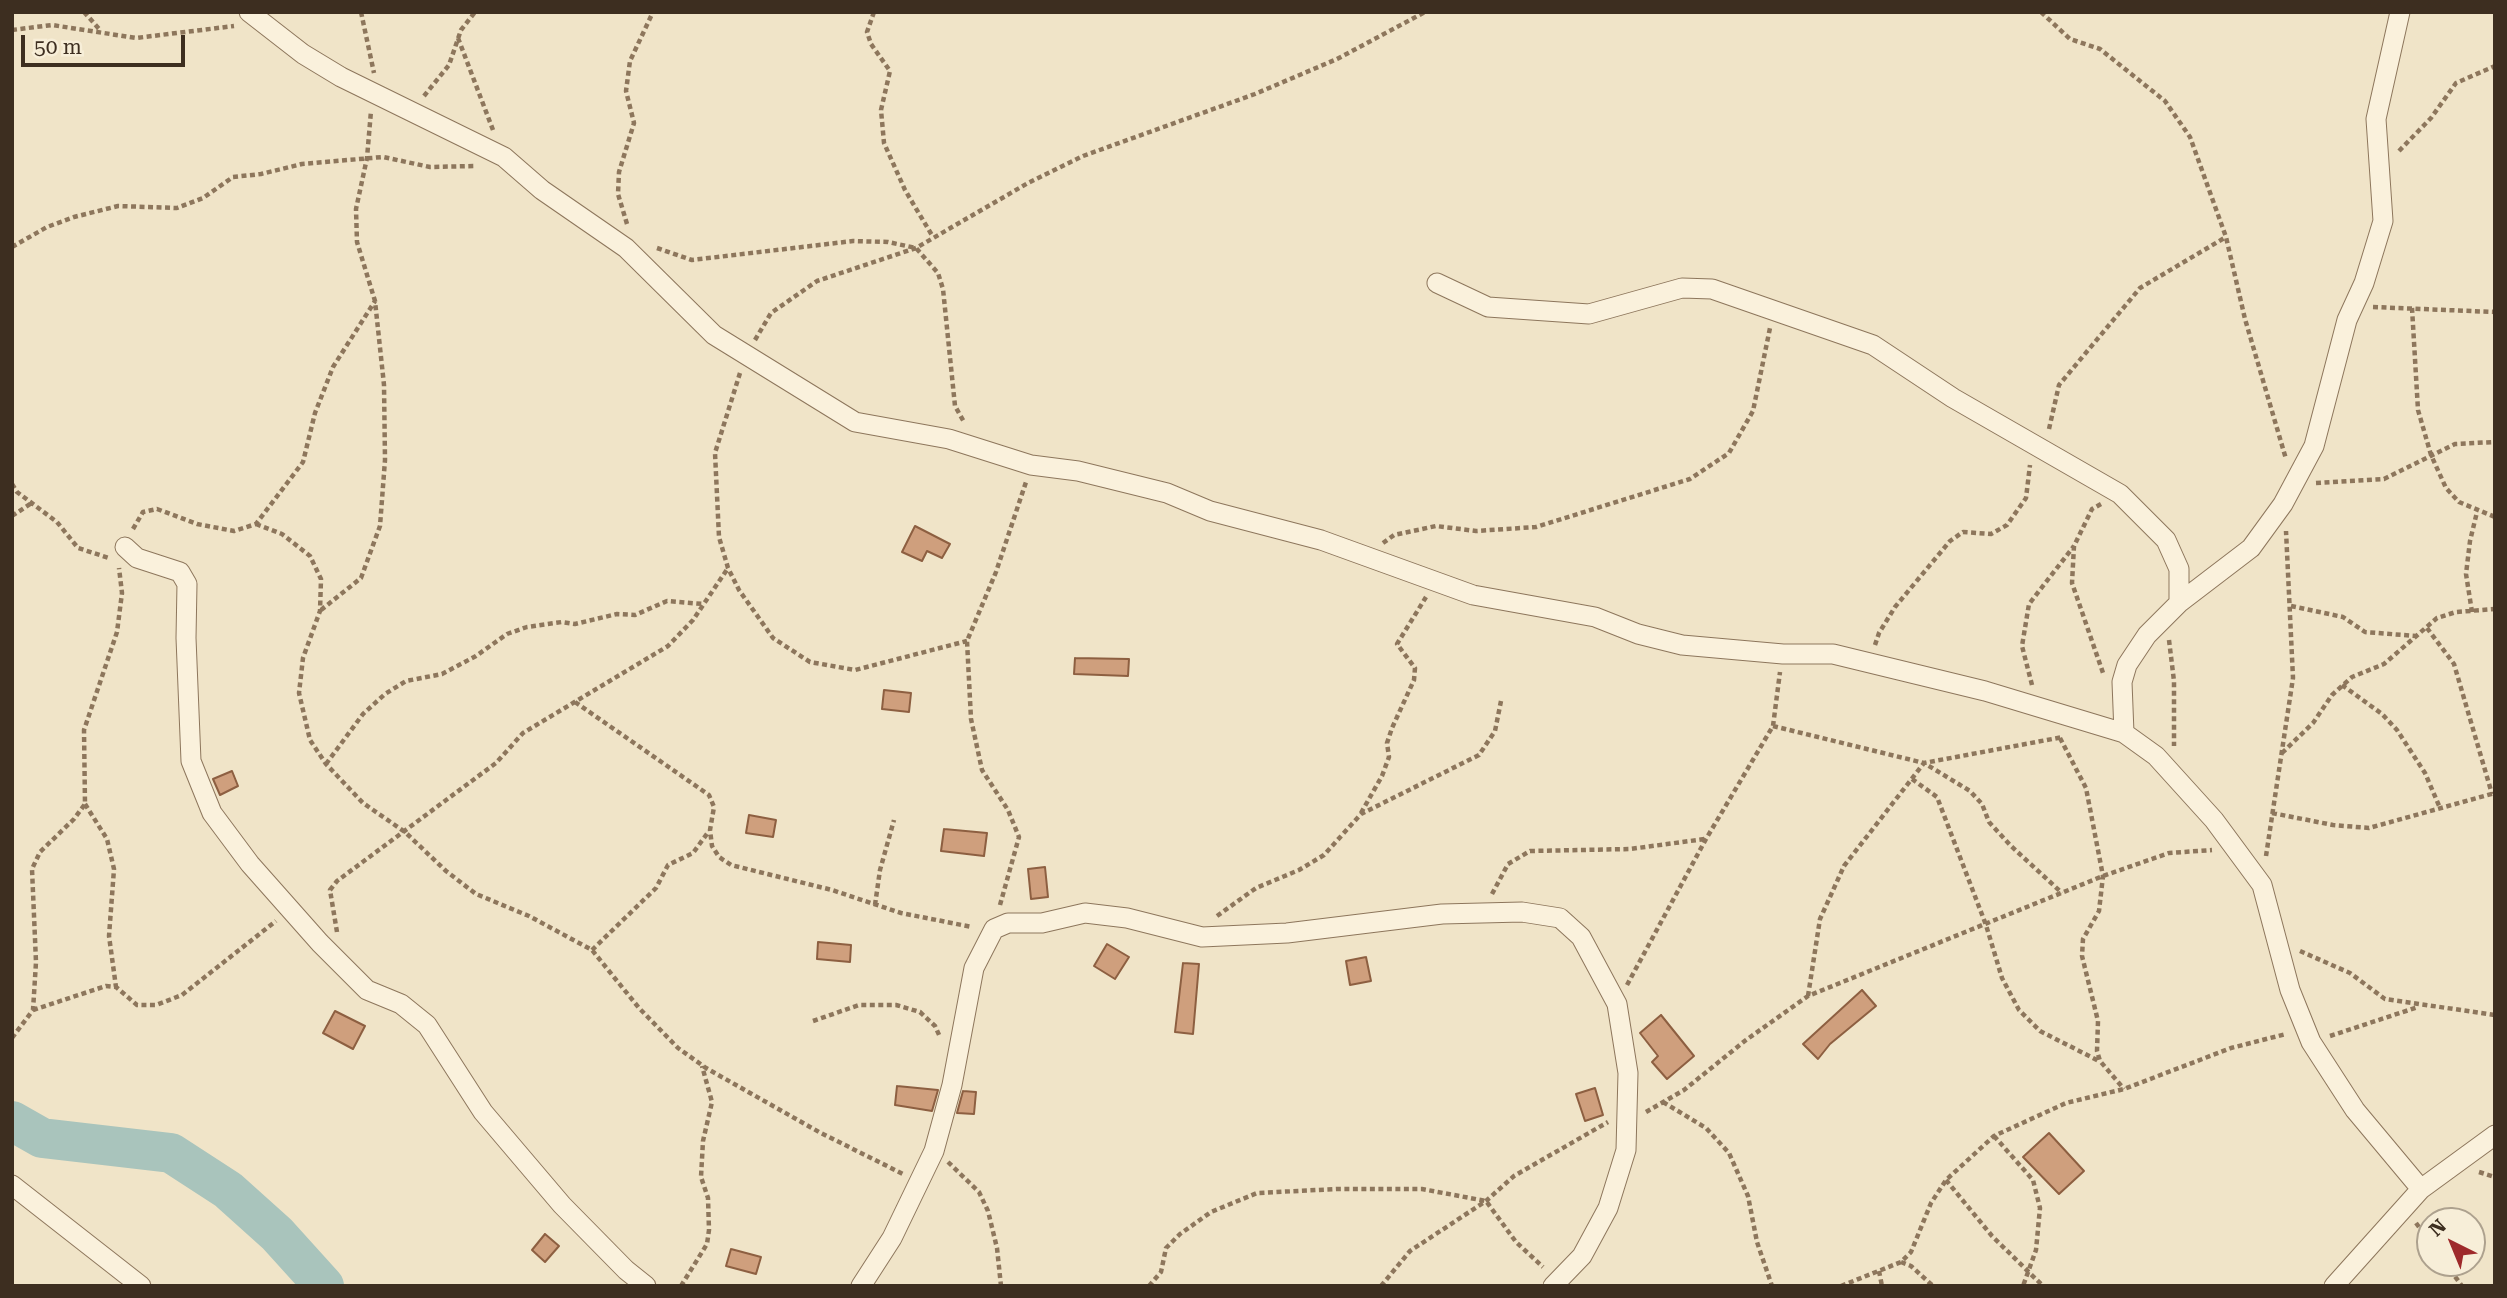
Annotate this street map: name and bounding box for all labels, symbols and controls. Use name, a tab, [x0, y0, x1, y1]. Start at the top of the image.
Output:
scale bar	[24, 21, 189, 65]
text: 50 m	[34, 35, 82, 59]
north arrow	[2416, 1207, 2486, 1277]
text: N	[2424, 1214, 2451, 1241]

